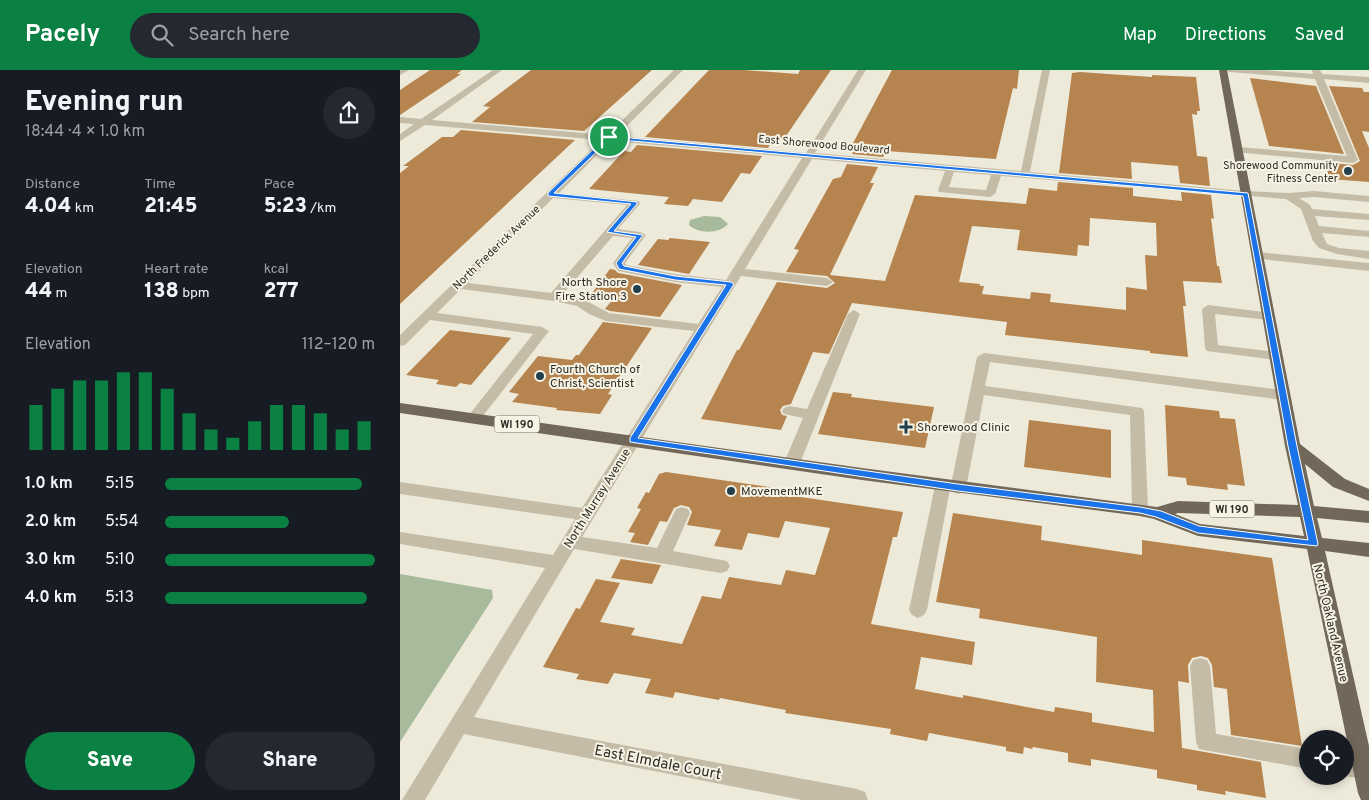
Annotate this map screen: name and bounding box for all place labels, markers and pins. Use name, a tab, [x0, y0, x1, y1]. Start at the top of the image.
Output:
pin	[588, 116, 630, 158]
place label: Shorewood Community Fitness Center	[1223, 159, 1339, 186]
marker: Shorewood Community Fitness Center	[1342, 165, 1354, 177]
place label: North Shore Fire Station 3	[555, 275, 627, 305]
marker: North Shore Fire Station 3	[631, 283, 643, 295]
place label: Fourth Church of Christ, Scientist	[550, 362, 640, 392]
marker: Fourth Church of Christ, Scientist	[534, 370, 546, 382]
marker: Shorewood Clinic	[899, 420, 913, 434]
place label: Shorewood Clinic	[917, 420, 1010, 436]
place label: MovementMKE	[741, 484, 823, 500]
marker: MovementMKE	[725, 485, 737, 497]

